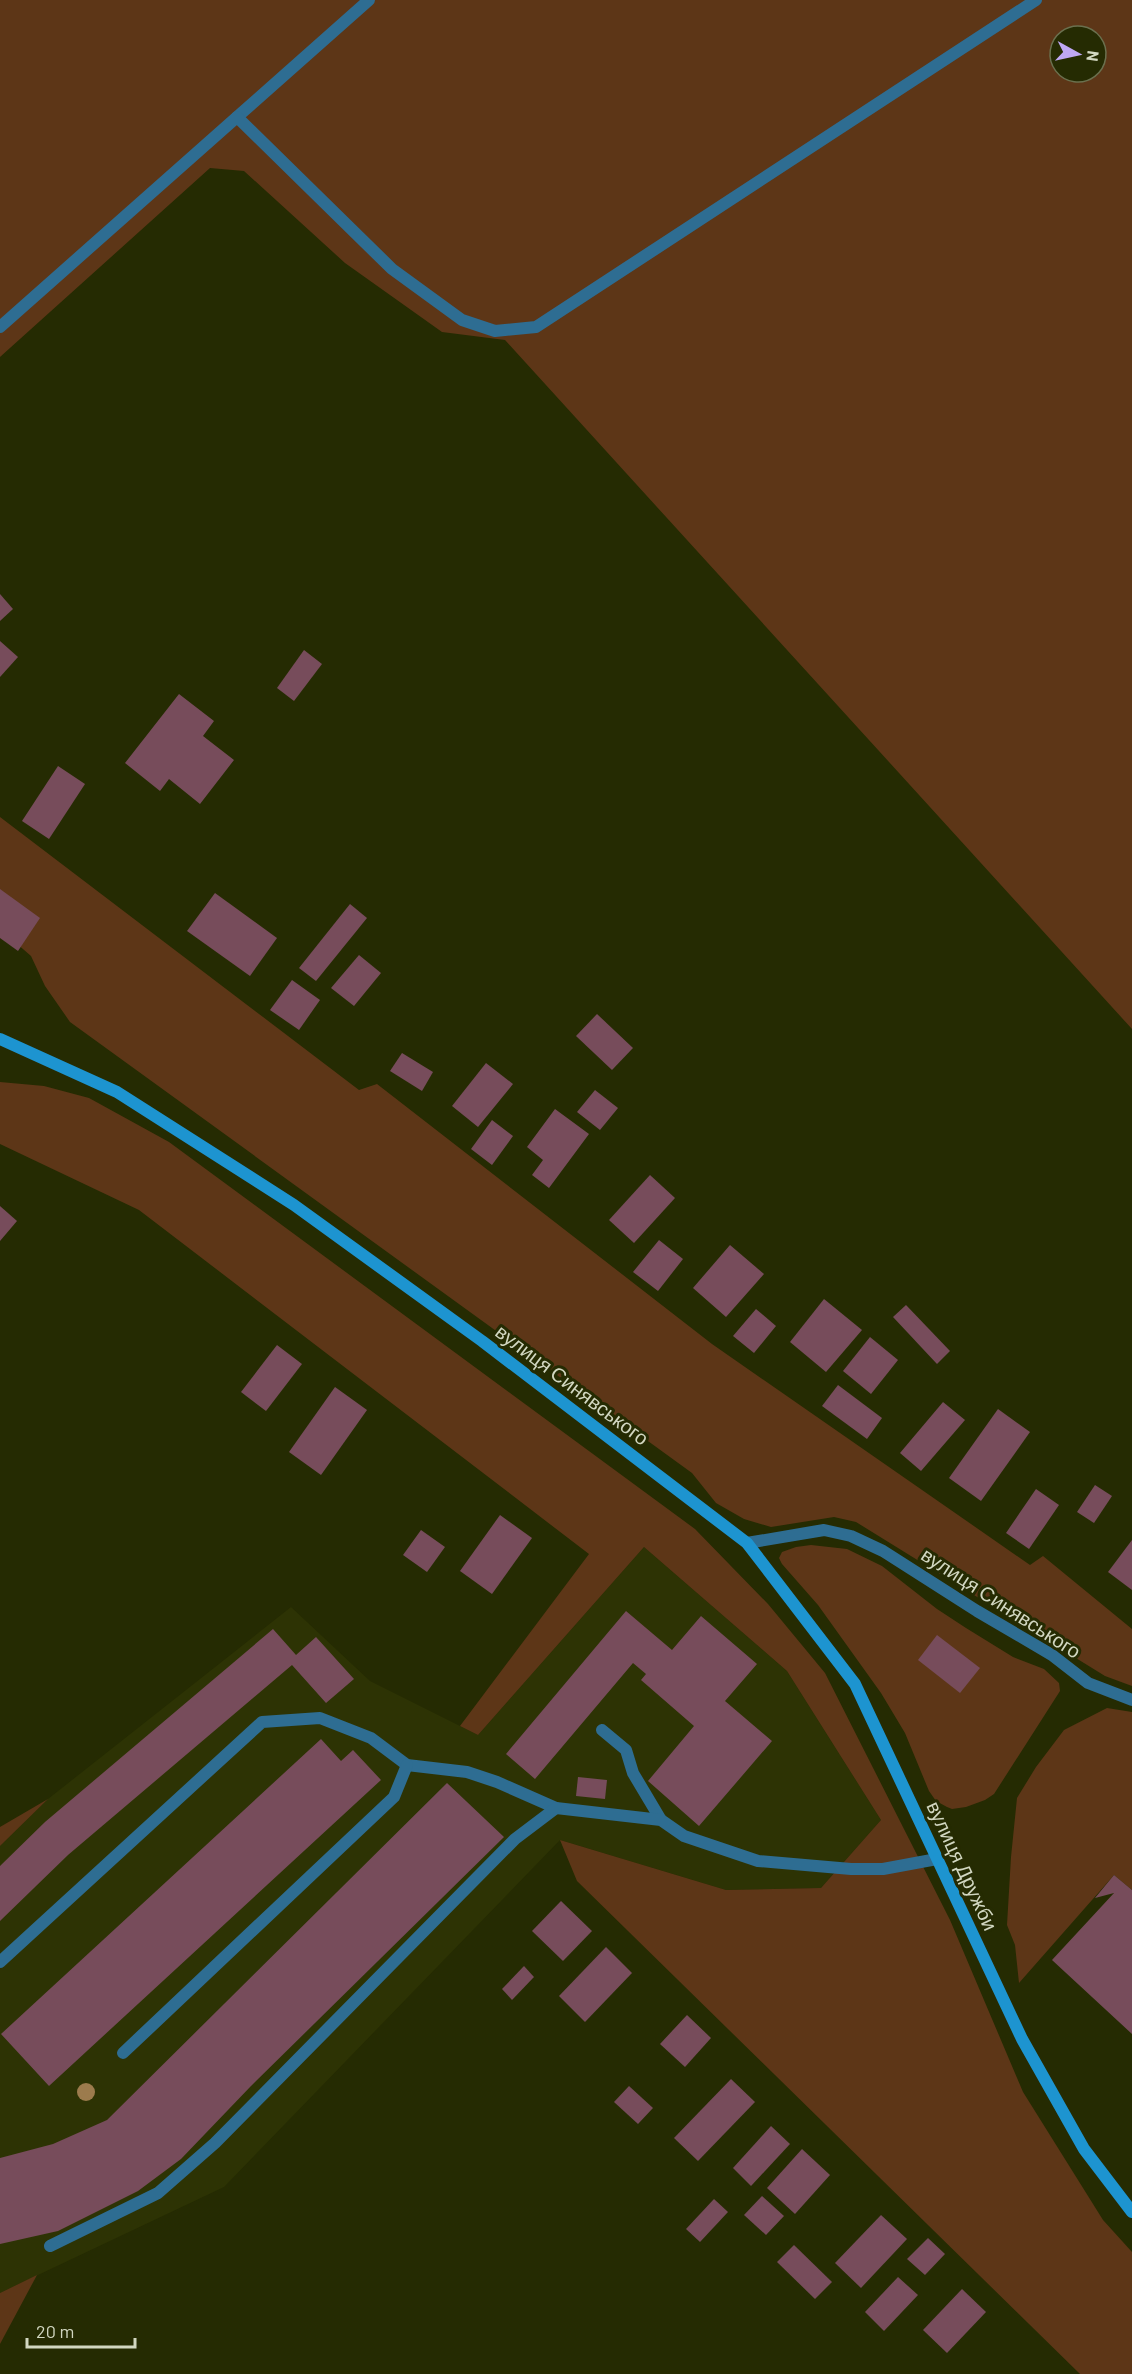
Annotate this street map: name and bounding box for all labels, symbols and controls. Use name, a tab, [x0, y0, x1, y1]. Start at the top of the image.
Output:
north arrow	[1048, 24, 1108, 84]
text: N	[1083, 50, 1103, 63]
street label: вулиця Синявського	[491, 1319, 654, 1450]
street label: вулиця Синявського	[917, 1542, 1086, 1663]
street label: вулиця Дружби	[922, 1797, 1003, 1934]
scale bar	[27, 2311, 135, 2349]
text: 20 m	[36, 2320, 74, 2342]

